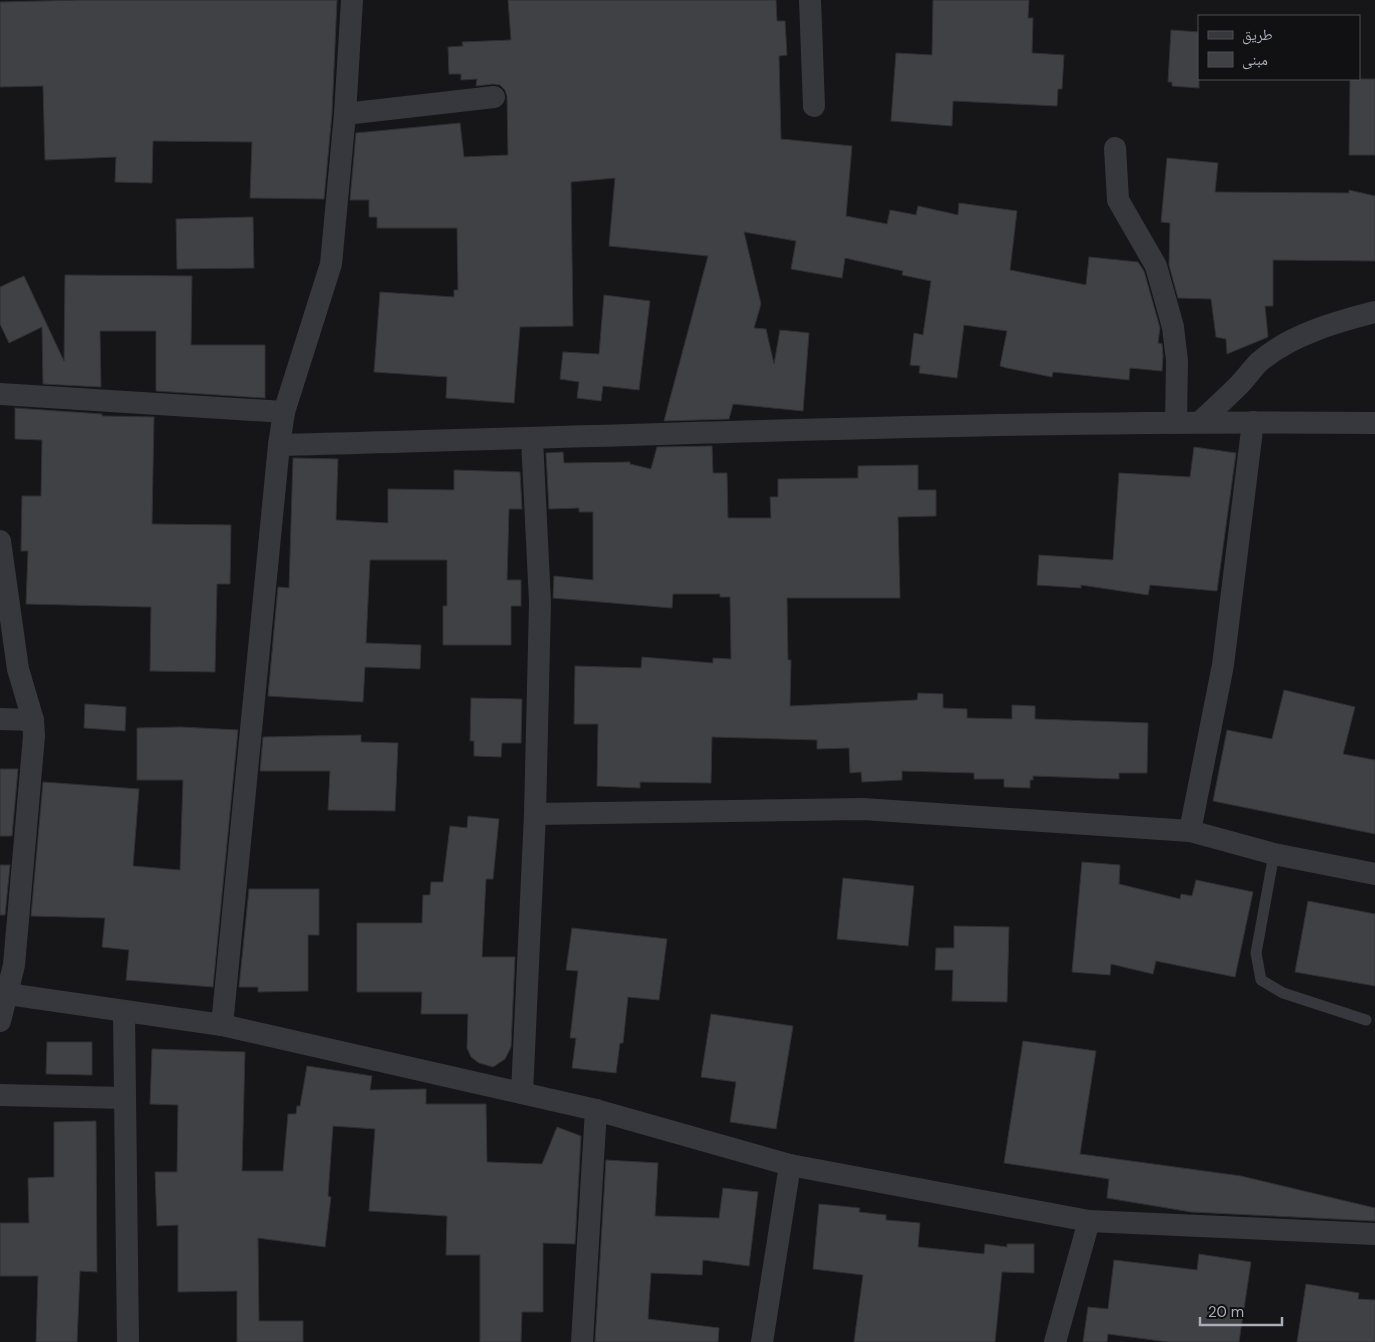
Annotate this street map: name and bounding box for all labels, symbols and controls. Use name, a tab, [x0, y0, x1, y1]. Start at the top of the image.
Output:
legend	[1198, 15, 1360, 80]
text: طريق	[1242, 25, 1273, 45]
text: مبنى	[1242, 50, 1268, 70]
scale bar	[1200, 1294, 1282, 1326]
text: 20 m	[1208, 1302, 1244, 1322]

